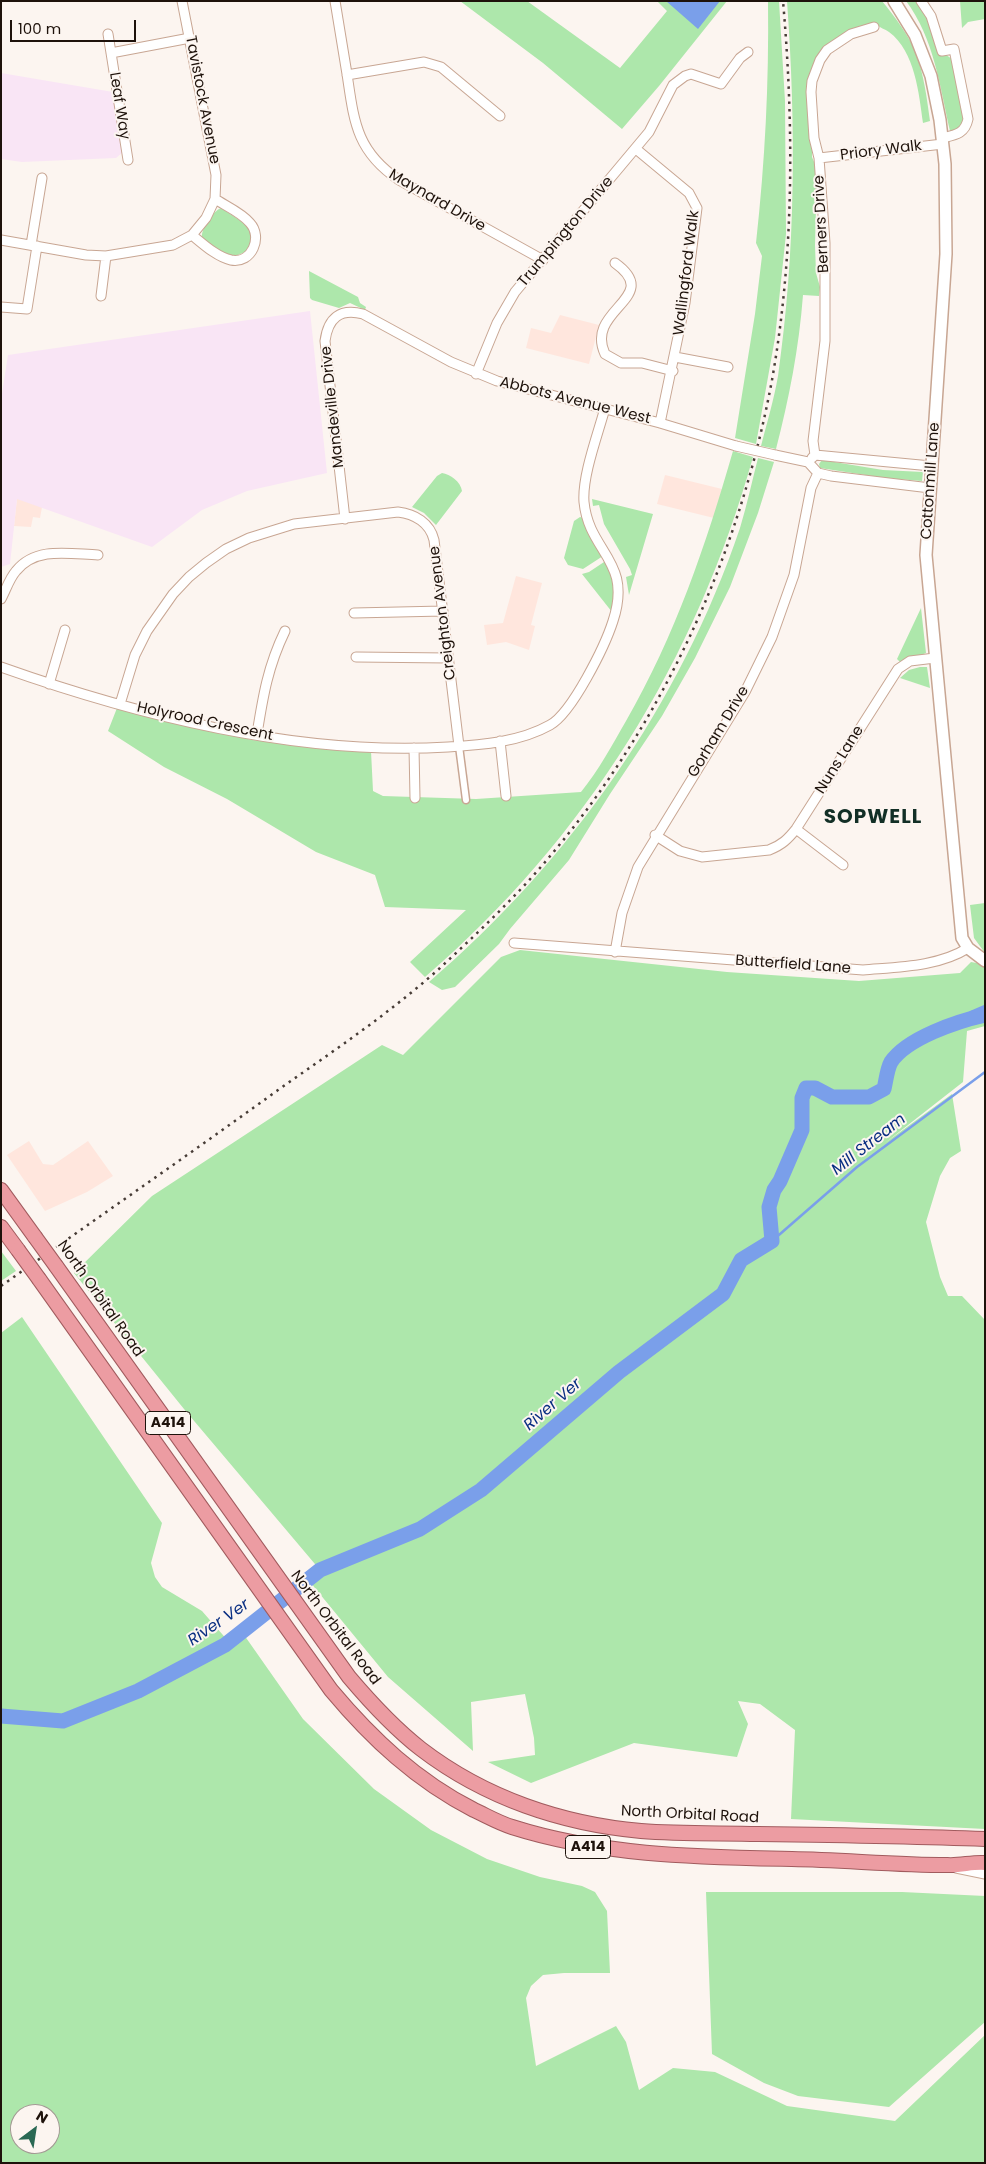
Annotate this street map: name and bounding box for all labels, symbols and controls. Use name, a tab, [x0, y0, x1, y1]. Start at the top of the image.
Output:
scale bar	[12, 10, 139, 42]
text: 100 m	[18, 18, 61, 39]
street label: Tavistock Avenue	[181, 34, 223, 166]
street label: Leaf Way	[105, 71, 133, 141]
street label: Priory Walk	[839, 137, 923, 165]
street label: Maynard Drive	[385, 166, 489, 236]
street label: Trumpington Drive	[515, 173, 617, 291]
street label: Berners Drive	[810, 175, 834, 273]
street label: Wallingford Walk	[670, 209, 704, 337]
street label: Mandeville Drive	[318, 345, 348, 469]
street label: Abbots Avenue West	[498, 374, 652, 428]
street label: Cottonmill Lane	[918, 422, 944, 540]
street label: Creighton Avenue	[426, 545, 460, 681]
street label: Gorham Drive	[685, 683, 753, 781]
street label: Holyrood Crescent	[135, 699, 275, 745]
street label: Nuns Lane	[812, 723, 868, 797]
district label: SOPWELL	[823, 806, 923, 830]
street label: Butterfield Lane	[735, 952, 851, 978]
water label: Mill Stream	[828, 1110, 910, 1180]
street label: North Orbital Road	[53, 1237, 147, 1361]
water label: River Ver	[520, 1375, 586, 1435]
road number: A414	[146, 1412, 190, 1435]
street label: North Orbital Road	[286, 1567, 384, 1689]
water label: River Ver	[185, 1595, 253, 1651]
street label: North Orbital Road	[620, 1802, 760, 1828]
road number: A414	[566, 1835, 610, 1858]
north arrow	[10, 2104, 60, 2154]
text: N	[33, 2106, 52, 2128]

